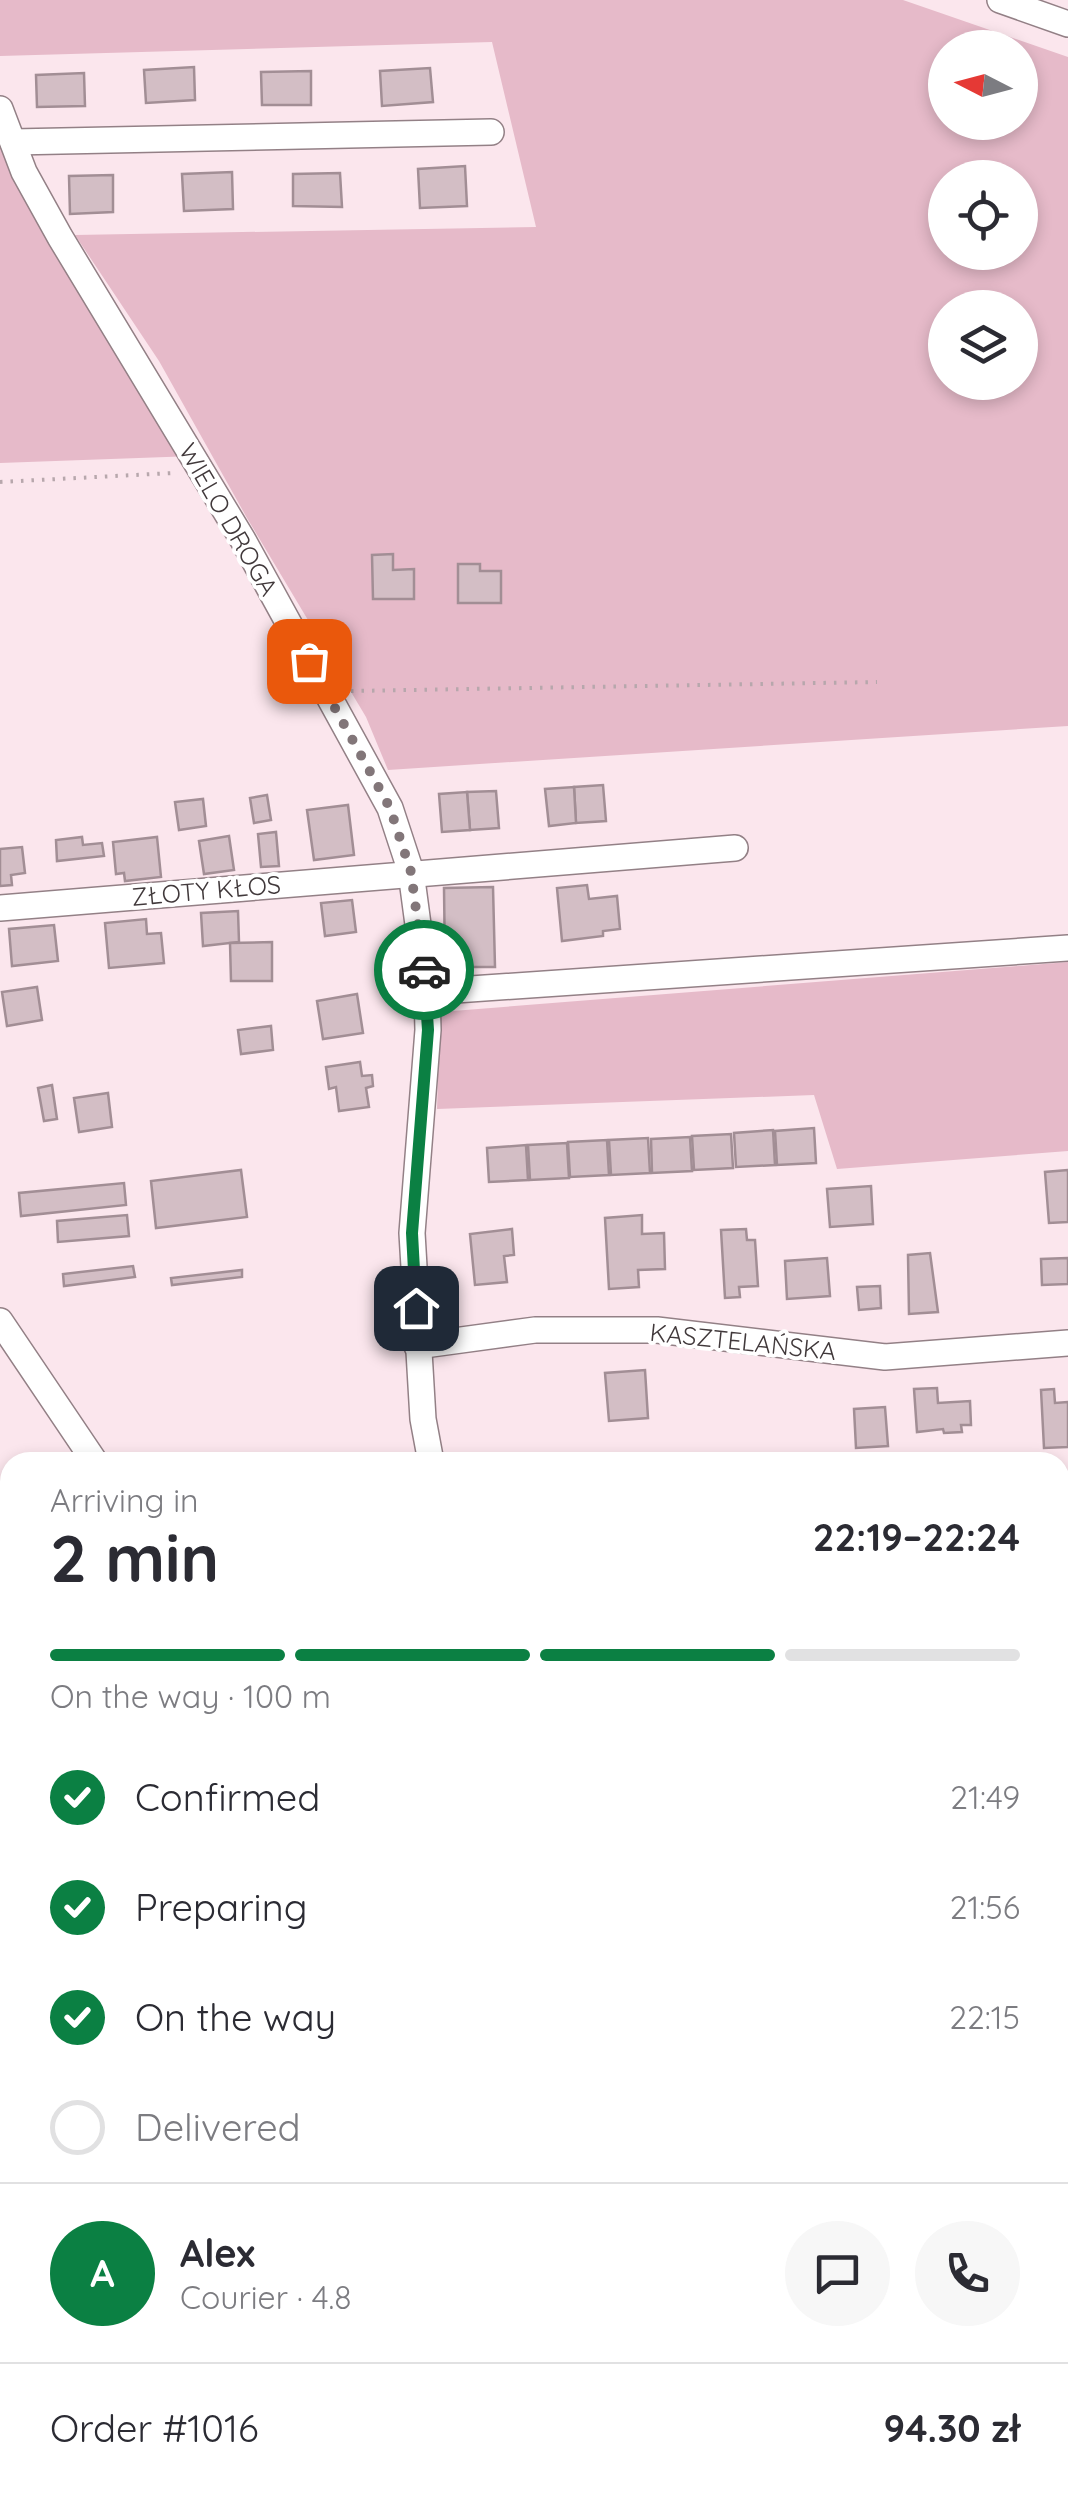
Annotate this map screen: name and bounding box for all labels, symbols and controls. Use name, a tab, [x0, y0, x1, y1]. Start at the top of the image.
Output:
north arrow	[928, 30, 1038, 140]
map controls	[928, 30, 1038, 400]
button: locate	[928, 160, 1038, 270]
button: layers	[928, 290, 1038, 400]
street label: WIELO DROGA	[173, 437, 285, 601]
pin	[267, 619, 352, 704]
icon: bag	[282, 634, 337, 689]
street label: ZŁOTY KŁOS	[130, 868, 282, 912]
courier	[374, 920, 474, 1020]
icon: car	[397, 943, 452, 998]
pin	[374, 1266, 459, 1351]
icon: home	[389, 1281, 444, 1336]
street label: KASZTELAŃSKA	[648, 1316, 838, 1366]
text: Arriving in	[50, 1480, 199, 1520]
text: 22:19–22:24	[813, 1513, 1020, 1561]
text: 2 min	[50, 1517, 219, 1598]
text: On the way · 100 m	[50, 1676, 331, 1716]
icon: check	[50, 1770, 105, 1825]
text: Confirmed	[135, 1773, 320, 1821]
text: 21:49	[950, 1777, 1020, 1817]
icon: check	[50, 1880, 105, 1935]
text: Preparing	[135, 1883, 307, 1931]
text: 21:56	[950, 1887, 1020, 1927]
icon: check	[50, 1990, 105, 2045]
text: On the way	[135, 1993, 336, 2041]
text: 22:15	[949, 1997, 1020, 2037]
text: Delivered	[135, 2103, 301, 2151]
button: chat	[785, 2221, 890, 2326]
button: phone	[915, 2221, 1020, 2326]
text: Alex	[180, 2229, 255, 2277]
text: A	[90, 2249, 115, 2297]
text: Courier · 4.8	[180, 2277, 352, 2317]
text: Order #1016	[50, 2404, 258, 2452]
text: 94.30 zł	[884, 2404, 1020, 2452]

